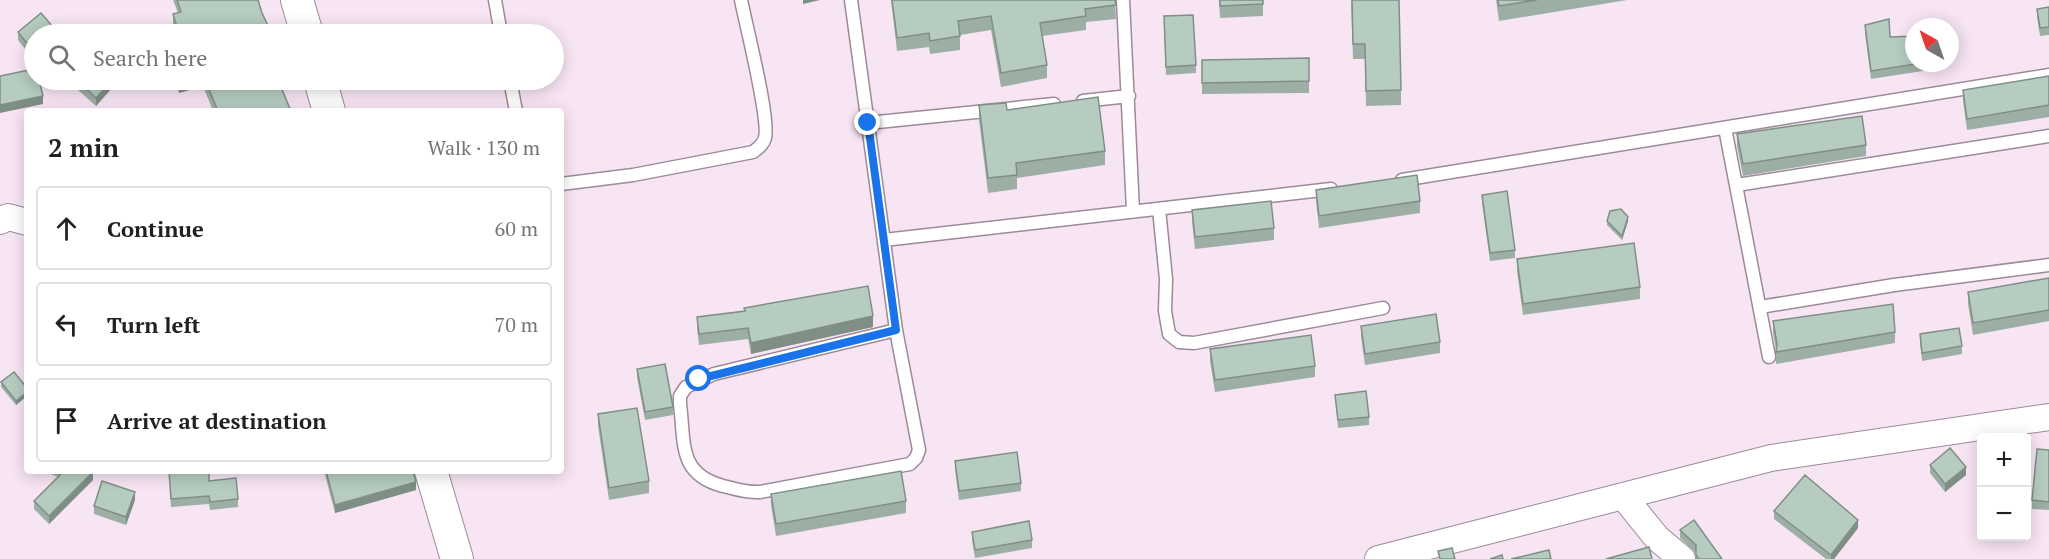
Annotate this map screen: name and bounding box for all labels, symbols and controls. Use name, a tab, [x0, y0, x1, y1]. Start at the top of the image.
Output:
north arrow	[1905, 18, 1959, 72]
search box	[24, 24, 564, 90]
icon: search	[45, 41, 78, 74]
text: Search here	[93, 43, 207, 72]
route end	[854, 109, 880, 135]
text: 2 min	[48, 130, 119, 164]
text: Walk · 130 m	[428, 134, 540, 161]
icon: ahead	[50, 212, 83, 245]
text: Continue	[107, 214, 204, 243]
text: 60 m	[495, 215, 538, 242]
icon: left	[50, 308, 83, 341]
text: Turn left	[107, 310, 200, 339]
text: 70 m	[495, 311, 538, 338]
route start	[685, 365, 711, 391]
icon: arrive	[50, 404, 83, 437]
text: Arrive at destination	[107, 406, 326, 435]
map controls	[1977, 433, 2031, 541]
button: +	[1977, 433, 2031, 487]
button: −	[1977, 487, 2031, 541]

